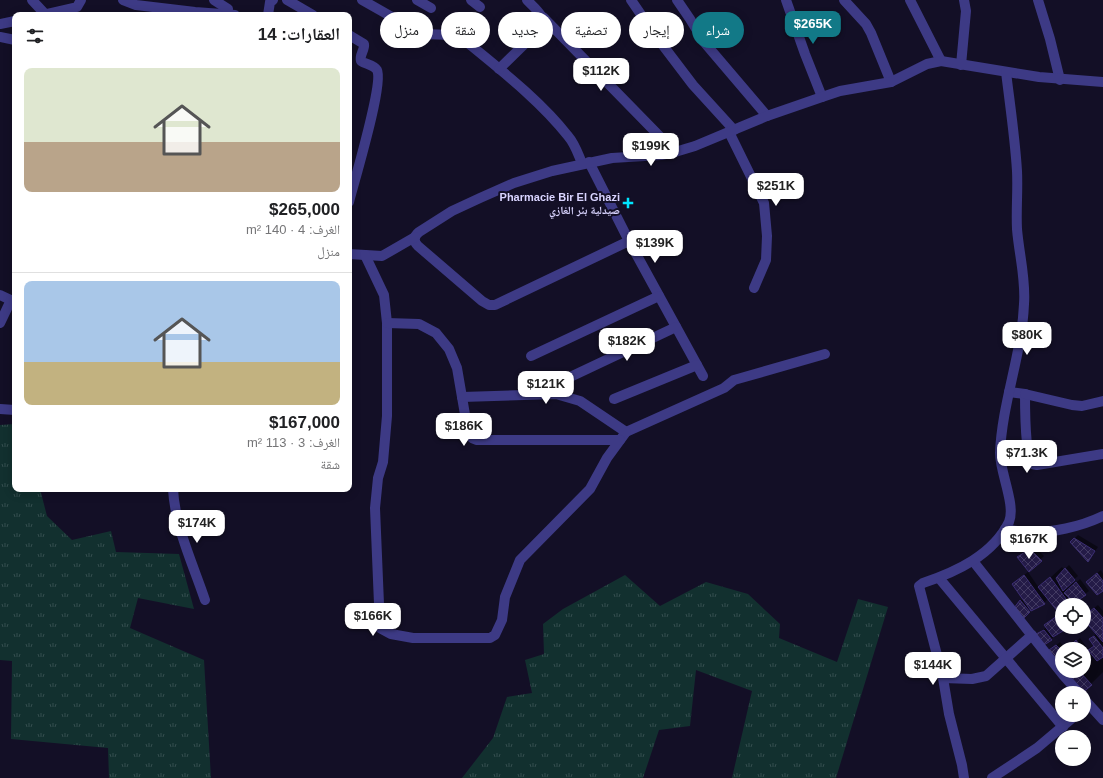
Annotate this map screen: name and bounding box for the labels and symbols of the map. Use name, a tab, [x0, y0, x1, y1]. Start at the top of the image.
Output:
pin: $265K	[785, 11, 841, 45]
pin: $112K	[573, 58, 629, 92]
pin: $199K	[623, 133, 679, 167]
pin: $251K	[748, 173, 804, 207]
place label: Pharmacie Bir El Ghazi صيدلية بئر الغازي	[500, 191, 620, 219]
marker: Pharmacie Bir El Ghazi صيدلية بئر الغازي	[623, 198, 633, 208]
pin: $139K	[627, 230, 683, 264]
pin: $80K	[1003, 322, 1051, 356]
pin: $182K	[599, 328, 655, 362]
pin: $121K	[518, 371, 574, 405]
pin: $186K	[436, 413, 492, 447]
pin: $71.3K	[994, 440, 1060, 474]
pin: $174K	[169, 510, 225, 544]
pin: $167K	[1001, 526, 1057, 560]
pin: $166K	[345, 603, 401, 637]
pin: $144K	[905, 652, 961, 686]

